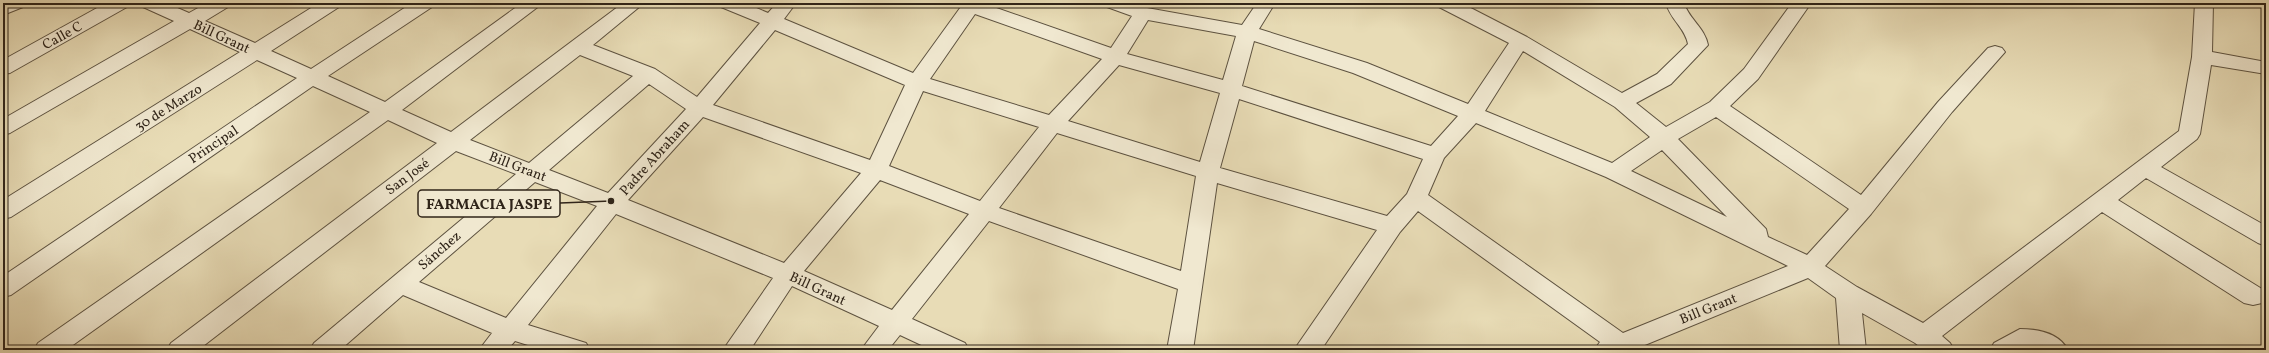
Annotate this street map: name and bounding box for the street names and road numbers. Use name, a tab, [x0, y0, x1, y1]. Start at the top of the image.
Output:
street label: Bill Grant	[190, 16, 253, 59]
street label: Calle C	[39, 18, 86, 55]
street label: 30 de Marzo	[132, 80, 206, 136]
street label: Padre Abraham	[616, 116, 694, 200]
street label: Principal	[185, 122, 242, 169]
street label: Bill Grant	[486, 148, 549, 187]
street label: San José	[382, 154, 434, 200]
street label: Sánchez	[415, 227, 465, 275]
street label: Bill Grant	[786, 268, 849, 311]
street label: Bill Grant	[1677, 289, 1740, 330]

